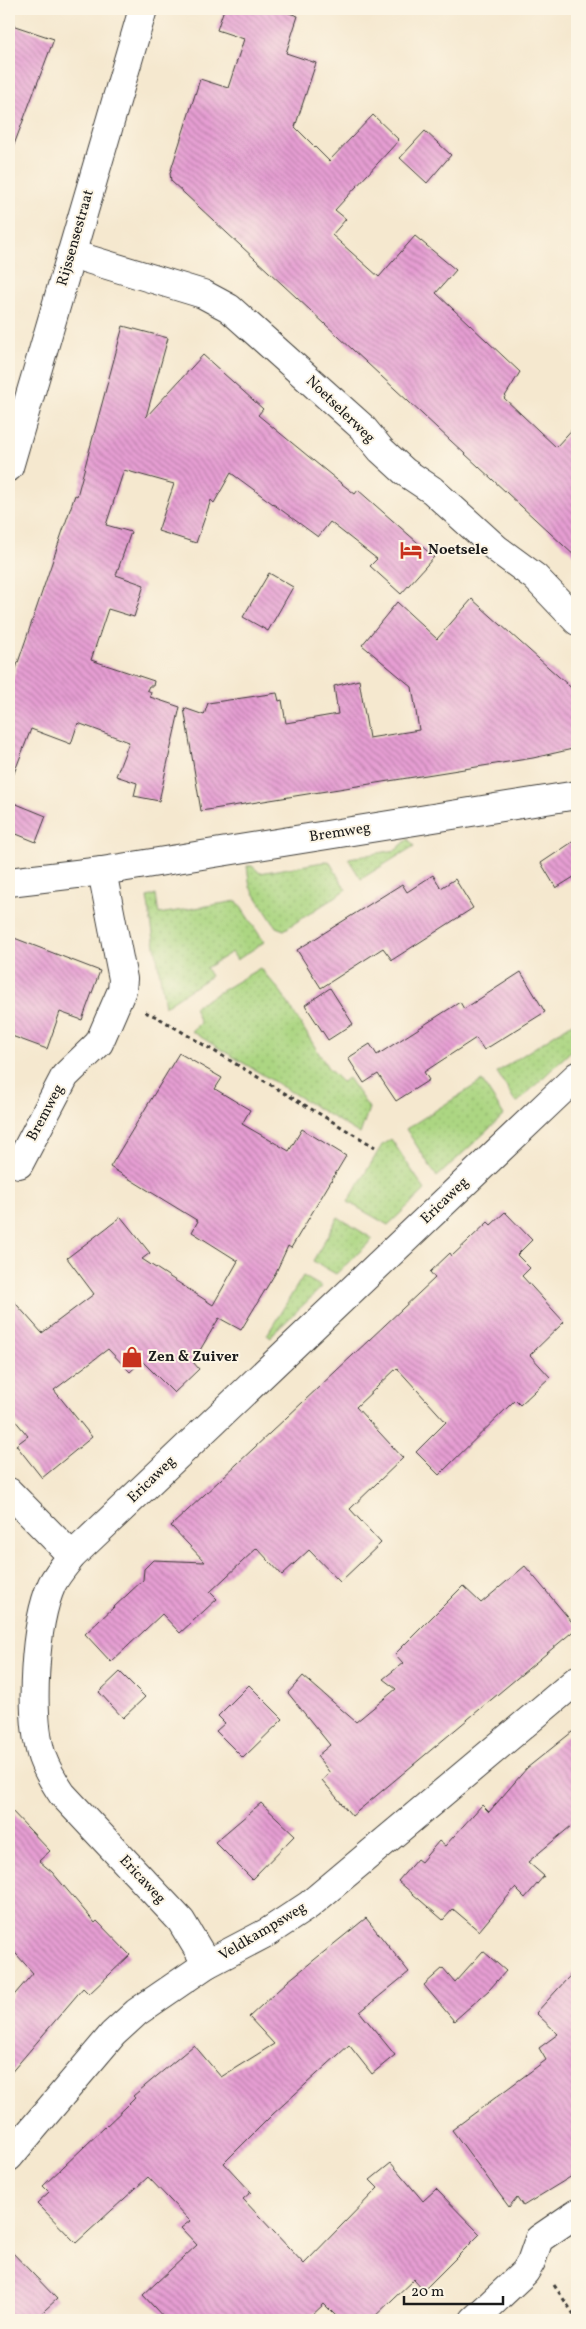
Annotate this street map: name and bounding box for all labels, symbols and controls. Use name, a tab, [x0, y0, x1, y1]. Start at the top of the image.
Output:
street label: Rijssensestraat	[52, 187, 100, 289]
street label: Noetselerweg	[301, 371, 380, 449]
hotel icon: Noetsele	[398, 537, 424, 563]
place label: Noetsele	[428, 540, 488, 561]
street label: Bremweg	[308, 818, 372, 848]
street label: Bremweg	[22, 1081, 70, 1145]
street label: Ericaweg	[416, 1172, 474, 1229]
shop icon: Zen & Zuiver	[119, 1344, 145, 1370]
place label: Zen & Zuiver	[148, 1347, 239, 1368]
street label: Ericaweg	[123, 1451, 181, 1508]
street label: Ericaweg	[114, 1851, 170, 1909]
street label: Veldkampsweg	[215, 1897, 311, 1966]
scale bar	[404, 2274, 502, 2306]
text: 20 m	[411, 2282, 444, 2303]

